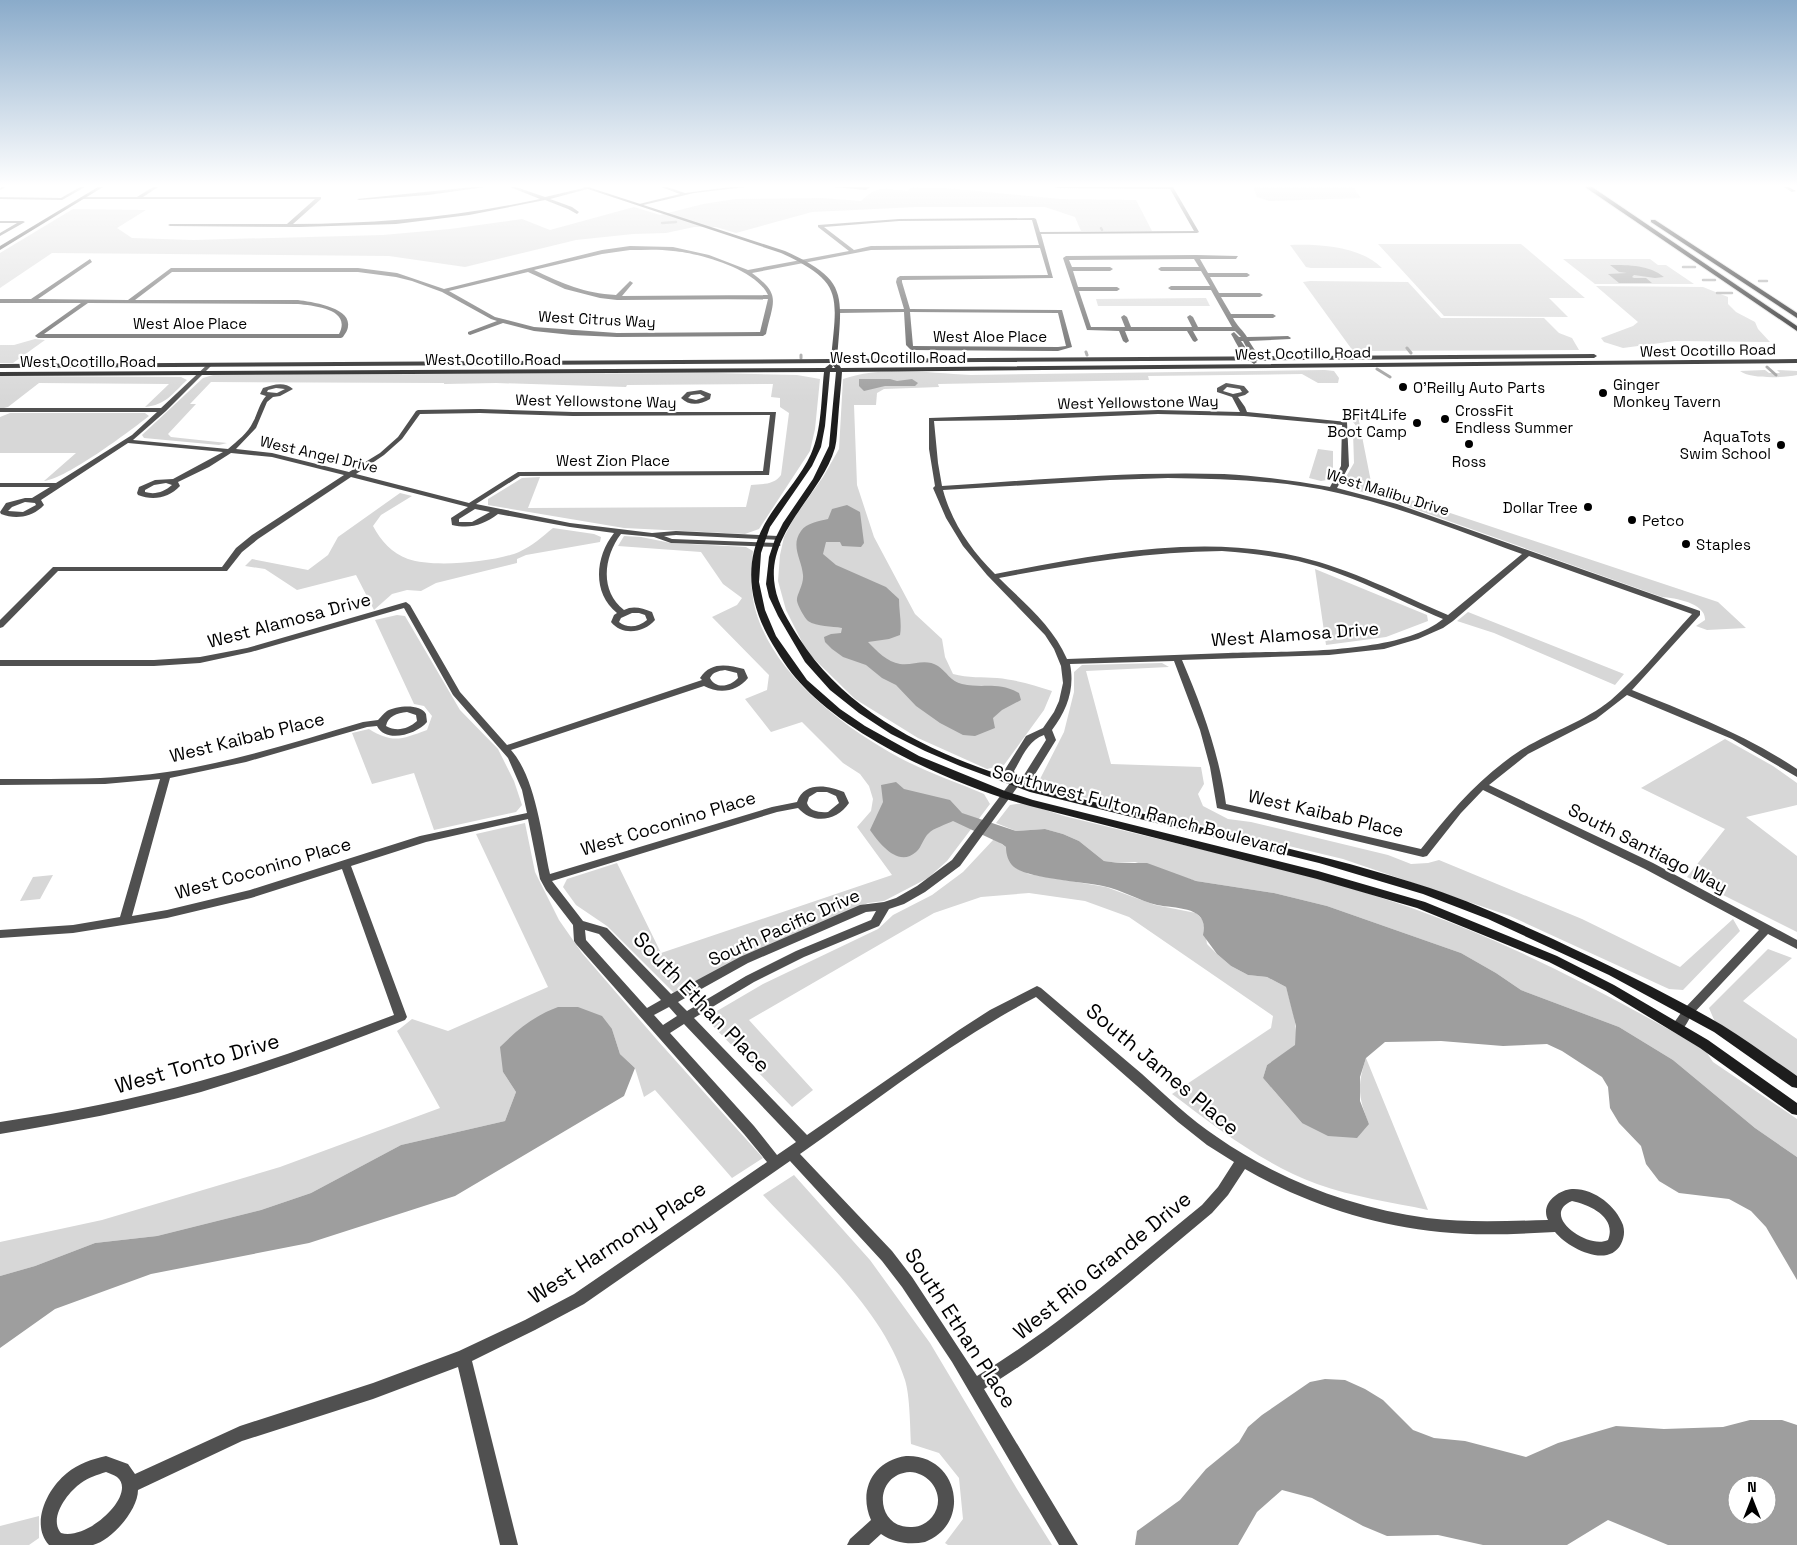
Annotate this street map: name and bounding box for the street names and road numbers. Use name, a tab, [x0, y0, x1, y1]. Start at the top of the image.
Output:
street label: West Citrus Way	[538, 306, 656, 332]
street label: West Aloe Place	[133, 314, 247, 333]
street label: West Aloe Place	[933, 327, 1047, 346]
street label: West Ocotillo Road	[1640, 339, 1776, 361]
street label: West Ocotillo Road	[1235, 342, 1371, 364]
street label: West Ocotillo Road	[830, 348, 966, 367]
street label: West Ocotillo Road	[425, 350, 561, 369]
street label: West Ocotillo Road	[20, 352, 156, 371]
street label: West Yellowstone Way	[515, 390, 677, 412]
street label: West Yellowstone Way	[1057, 391, 1219, 413]
street label: West Angel Drive	[258, 431, 380, 477]
street label: West Zion Place	[556, 451, 670, 470]
street label: West Malibu Drive	[1324, 464, 1452, 520]
street label: West Alamosa Drive	[205, 587, 373, 653]
street label: West Alamosa Drive	[1210, 617, 1380, 651]
street label: West Kaibab Place	[167, 707, 327, 767]
street label: Southwest Fulton Ranch Boulevard	[990, 759, 1290, 861]
street label: West Kaibab Place	[1246, 784, 1406, 842]
street label: West Coconino Place	[578, 785, 758, 861]
street label: South Santiago Way	[1564, 798, 1732, 898]
street label: West Coconino Place	[172, 832, 354, 904]
street label: South Pacific Drive	[705, 883, 863, 971]
street label: South Ethan Place	[628, 926, 776, 1078]
street label: South James Place	[1081, 997, 1245, 1141]
street label: West Tonto Drive	[112, 1027, 282, 1099]
street label: West Harmony Place	[523, 1174, 711, 1310]
street label: West Rio Grande Drive	[1008, 1185, 1196, 1345]
street label: South Ethan Place	[899, 1243, 1023, 1413]

